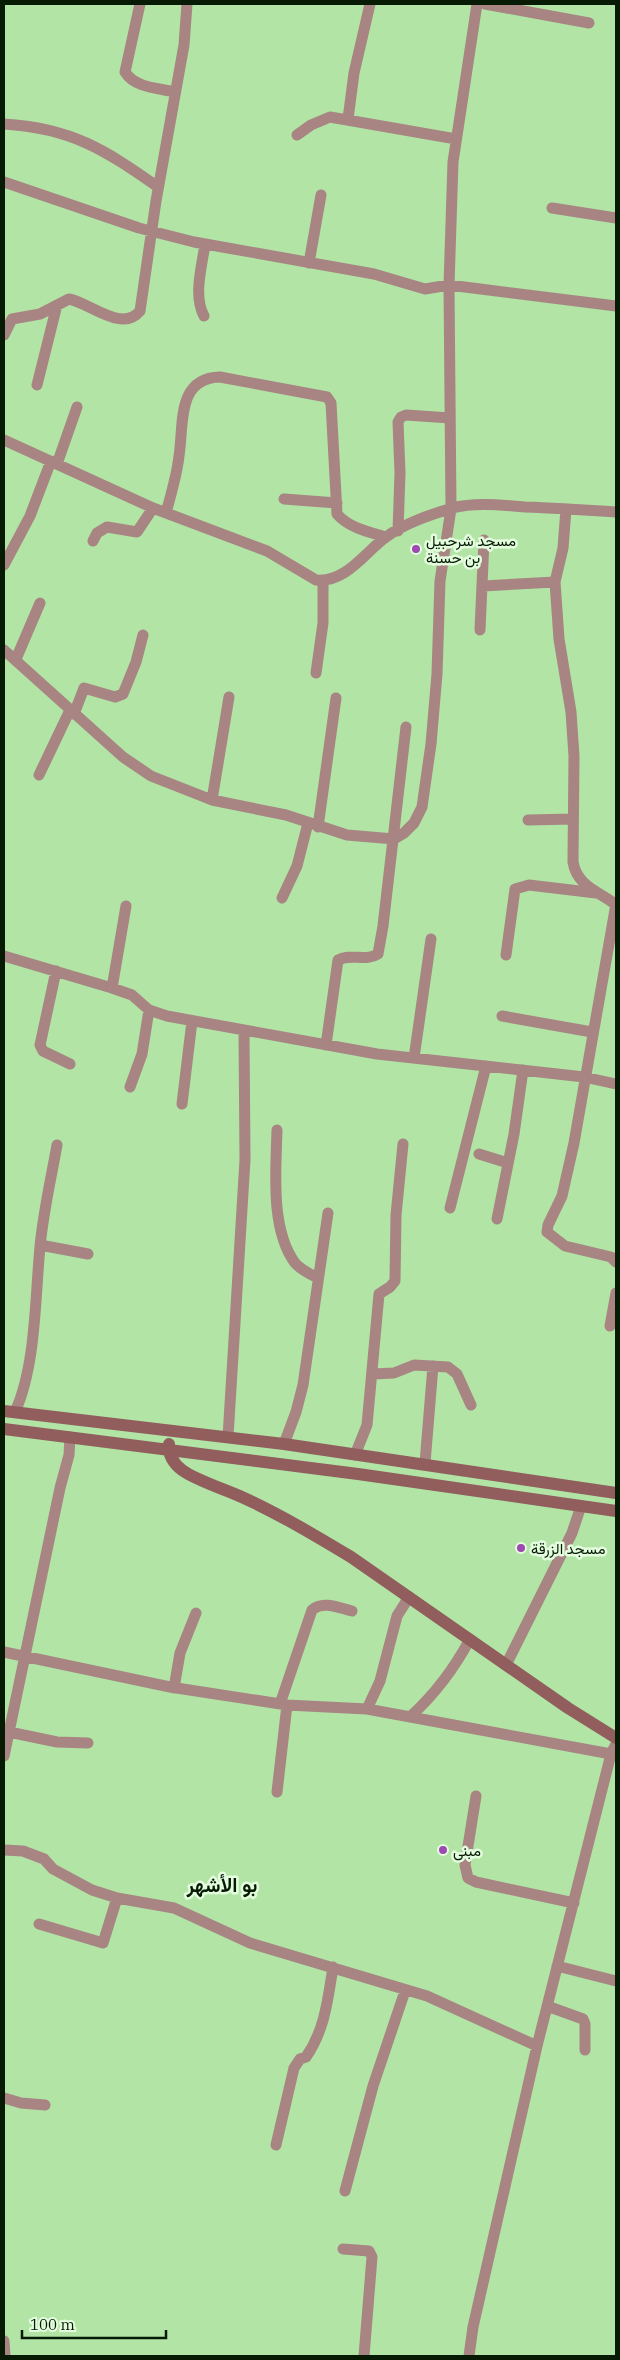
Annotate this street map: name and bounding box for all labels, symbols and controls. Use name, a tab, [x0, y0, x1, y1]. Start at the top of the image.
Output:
place label: مسجد شرحبيل بن حسنة	[426, 531, 516, 568]
marker: مسجد شرحبيل بن حسنة	[410, 543, 422, 555]
place label: مسجد الزرقة	[531, 1539, 605, 1558]
marker: مسجد الزرقة	[515, 1542, 527, 1554]
place label: مبنى	[453, 1841, 481, 1861]
marker: مبنى	[437, 1844, 449, 1856]
district label: بو الأشهر	[186, 1871, 257, 1898]
scale bar	[22, 2308, 166, 2340]
text: 100 m	[30, 2315, 75, 2334]

